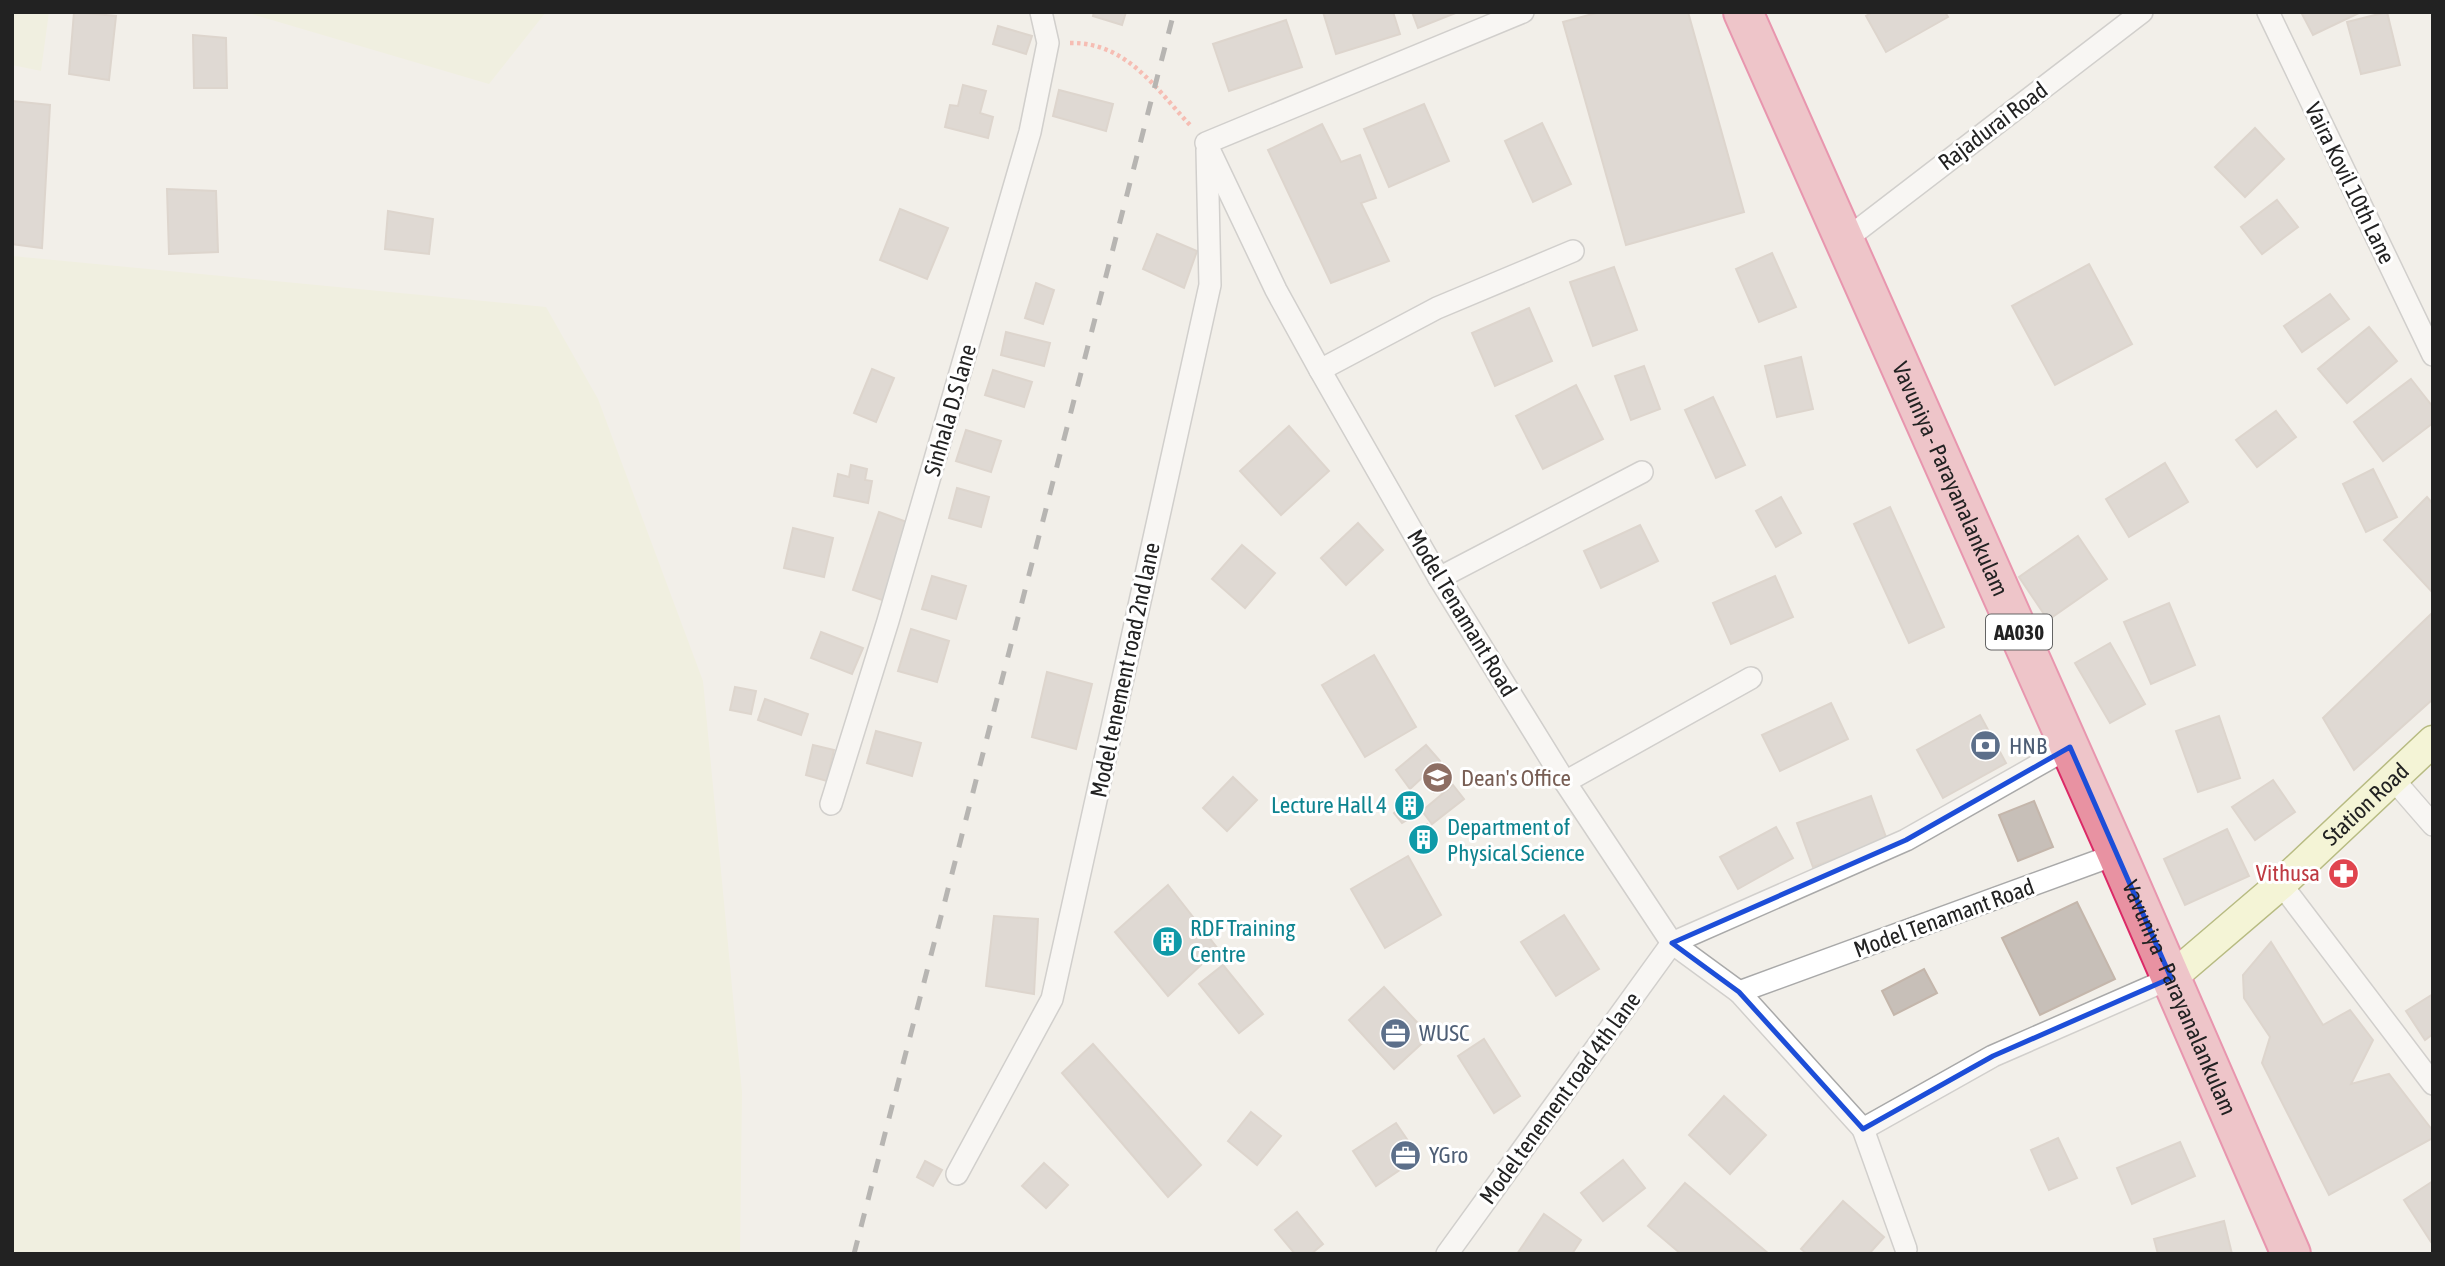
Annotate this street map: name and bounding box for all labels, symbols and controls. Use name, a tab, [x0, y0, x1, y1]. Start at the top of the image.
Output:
street label: Rajadurai Road	[1933, 77, 2053, 175]
street label: Vaira Kovil 10th Lane	[2300, 98, 2400, 268]
street label: Sinhala D.S lane	[919, 341, 981, 479]
street label: Vavuniya - Parayanalankulam	[1887, 358, 2014, 600]
street label: Model Tenamant Road	[1402, 525, 1522, 701]
street label: Model tenement road 2nd lane	[1085, 540, 1165, 800]
road number: AA030	[1986, 614, 2052, 650]
bank icon: HNB	[1969, 729, 2003, 763]
place label: HNB	[2009, 733, 2047, 759]
street label: Station Road	[2317, 758, 2414, 851]
school or university icon: Dean's Office	[1421, 761, 1455, 795]
place label: Dean's Office	[1461, 765, 1571, 791]
building icon: Lecture Hall 4	[1393, 788, 1427, 822]
place label: Lecture Hall 4	[1271, 792, 1387, 818]
place label: Department of Physical Science	[1447, 814, 1585, 866]
building icon: Department of Physical Science	[1407, 823, 1441, 857]
pharmacy icon: Vithusa	[2326, 856, 2360, 890]
place label: Vithusa	[2256, 860, 2320, 886]
street label: Model Tenamant Road	[1850, 873, 2038, 963]
street label: Vavuniya - Parayanalankulam	[2117, 876, 2242, 1119]
place label: RDF Training Centre	[1190, 915, 1295, 967]
building icon: RDF Training Centre	[1150, 924, 1184, 958]
street label: Model tenement road 4th lane	[1474, 987, 1646, 1209]
office icon: WUSC	[1379, 1016, 1413, 1050]
place label: WUSC	[1419, 1020, 1469, 1046]
office icon: YGro	[1389, 1138, 1423, 1172]
place label: YGro	[1429, 1142, 1468, 1168]

